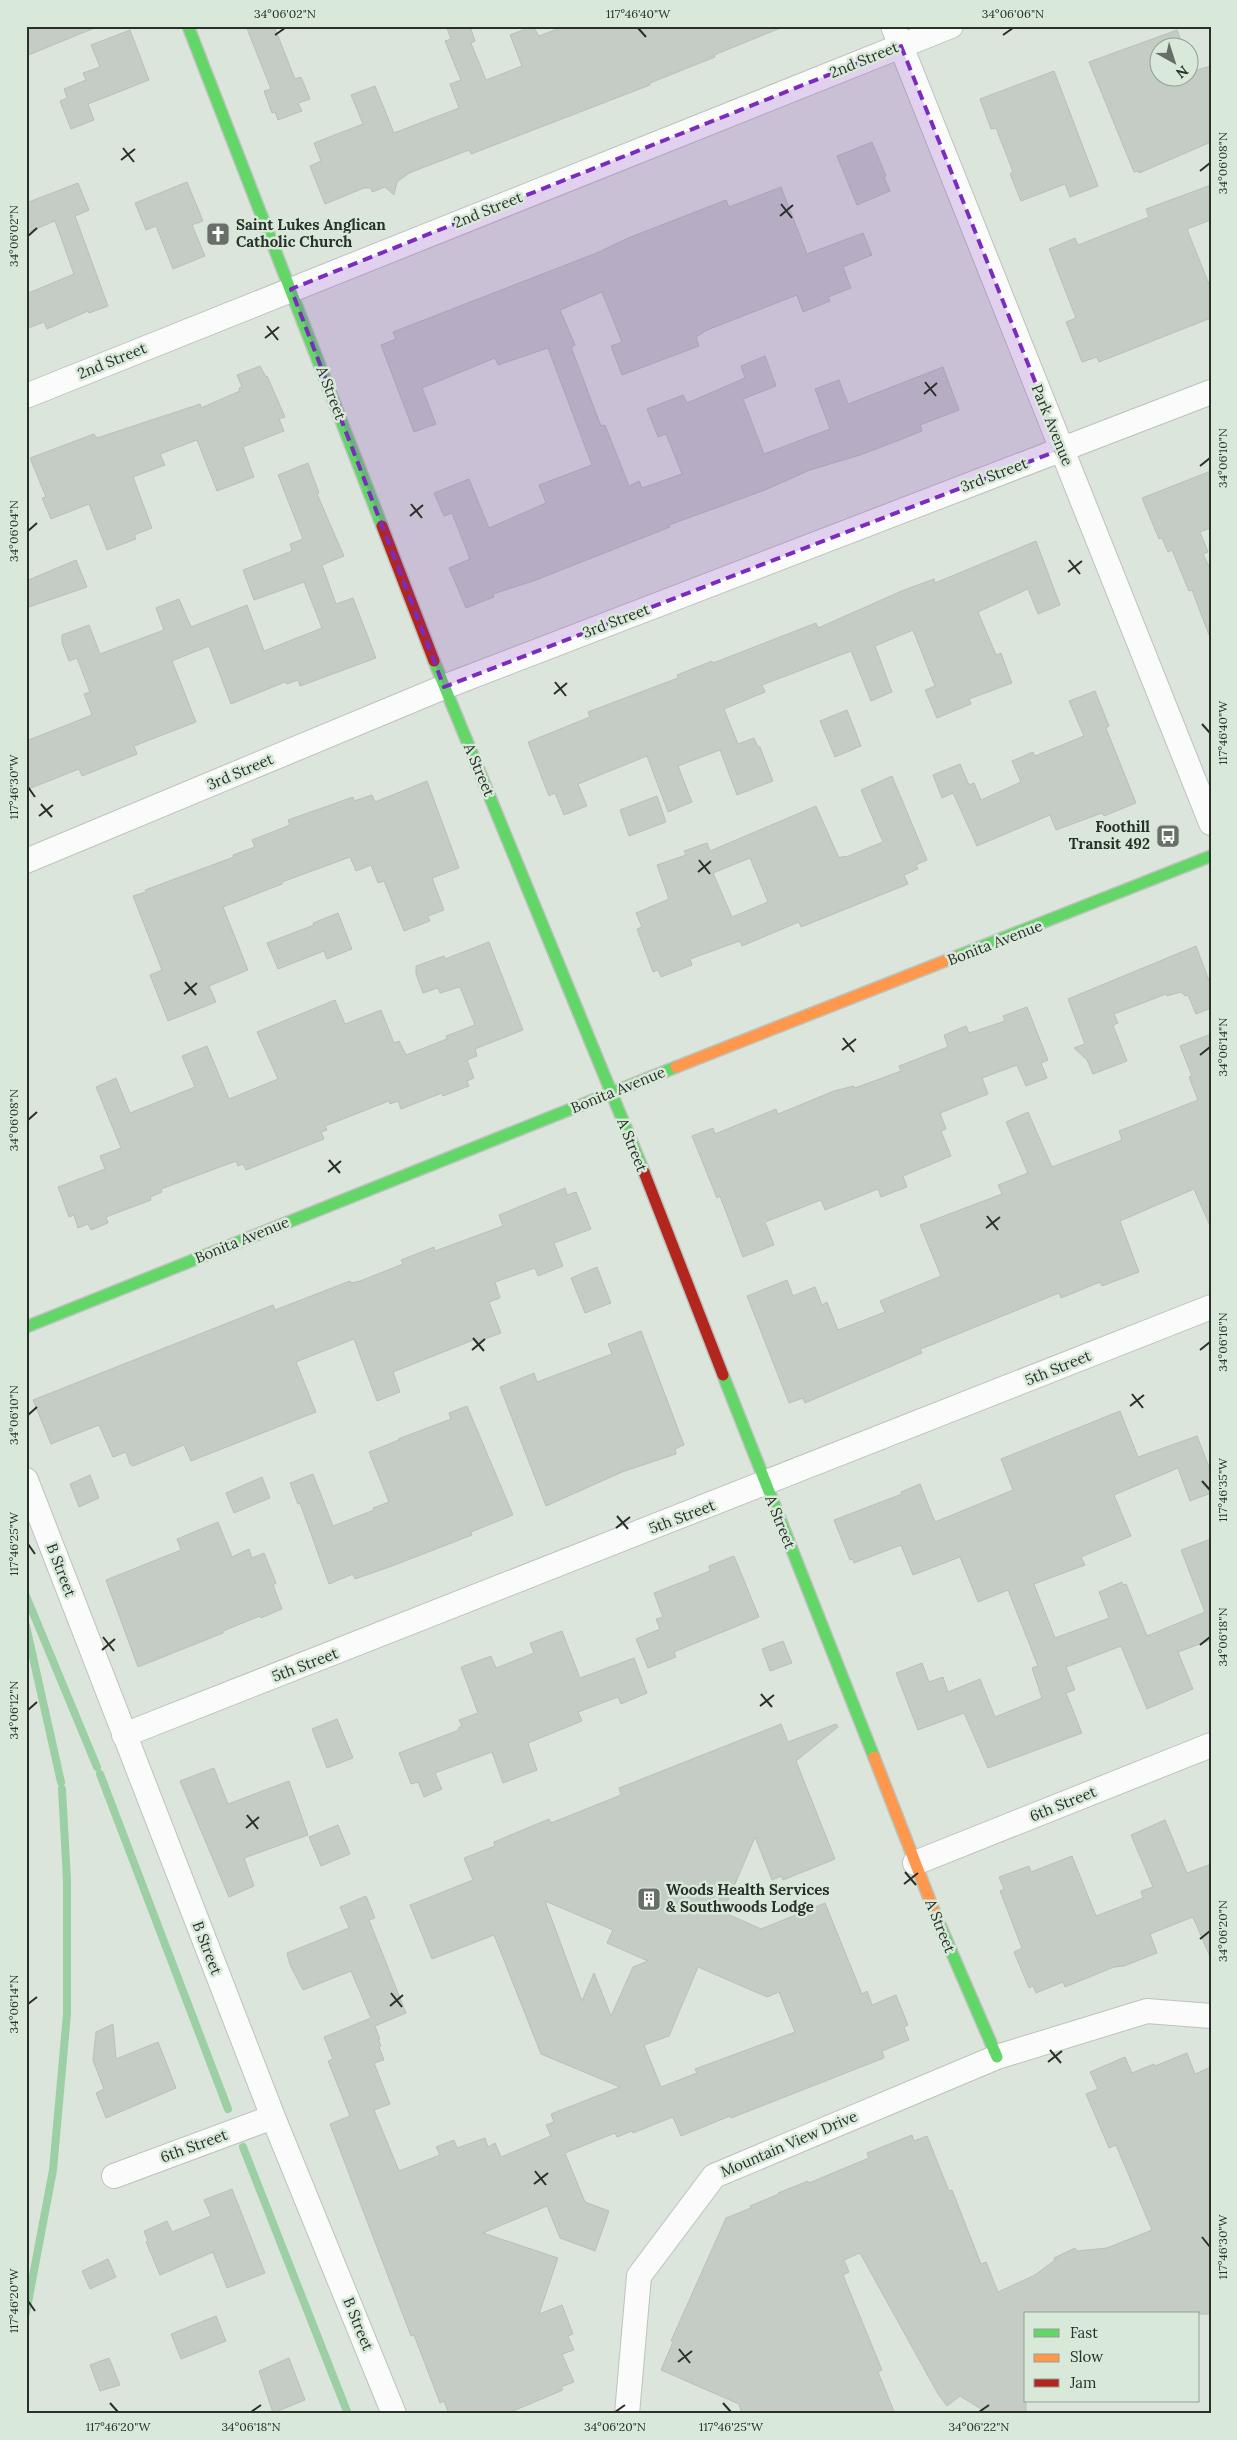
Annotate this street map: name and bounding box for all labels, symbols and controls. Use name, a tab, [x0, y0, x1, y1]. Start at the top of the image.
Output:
text: 34°06'02"N	[254, 6, 316, 21]
text: 117°46'40"W	[606, 6, 671, 21]
text: 34°06'06"N	[982, 6, 1044, 21]
street label: 2nd Street	[827, 37, 901, 82]
north arrow	[1150, 38, 1200, 88]
text: N	[1172, 62, 1192, 83]
text: 34°06'08"N	[1215, 132, 1230, 194]
street label: 2nd Street	[451, 187, 525, 232]
text: 34°06'02"N	[6, 205, 21, 267]
place label: Saint Lukes Anglican Catholic Church	[236, 215, 386, 251]
church icon: Saint Lukes Anglican Catholic Church	[205, 221, 231, 247]
street label: 2nd Street	[75, 338, 149, 383]
street label: A Street	[312, 362, 350, 422]
street label: Park Avenue	[1028, 381, 1077, 468]
text: 34°06'10"N	[1215, 428, 1230, 488]
street label: 3rd Street	[958, 453, 1030, 496]
text: 34°06'04"N	[6, 500, 21, 562]
street label: 3rd Street	[580, 599, 652, 642]
text: 117°46'40"W	[1215, 700, 1230, 765]
street label: A Street	[459, 739, 499, 799]
street label: 3rd Street	[204, 749, 276, 794]
text: 117°46'30"W	[6, 753, 21, 819]
place label: Foothill Transit 492	[1069, 817, 1150, 853]
bus stop icon: Foothill Transit 492	[1155, 823, 1181, 849]
street label: Bonita Avenue	[945, 916, 1045, 969]
text: 34°06'14"N	[1215, 1018, 1230, 1076]
street label: Bonita Avenue	[568, 1062, 668, 1117]
text: 34°06'08"N	[6, 1089, 21, 1151]
street label: A Street	[613, 1114, 652, 1174]
street label: Bonita Avenue	[192, 1212, 292, 1267]
text: 34°06'16"N	[1215, 1312, 1230, 1372]
street label: 5th Street	[1022, 1346, 1094, 1389]
text: 34°06'10"N	[6, 1385, 21, 1445]
text: 117°46'35"W	[1215, 1457, 1230, 1522]
street label: A Street	[761, 1491, 800, 1551]
street label: 5th Street	[646, 1495, 718, 1538]
text: 117°46'25"W	[6, 1511, 21, 1576]
street label: B Street	[43, 1540, 80, 1599]
text: 34°06'18"N	[1215, 1607, 1230, 1667]
street label: 5th Street	[269, 1643, 341, 1686]
text: 34°06'12"N	[6, 1681, 21, 1739]
street label: 6th Street	[1027, 1782, 1099, 1825]
place label: Woods Health Services & Southwoods Lodge	[666, 1880, 830, 1916]
building icon: Woods Health Services & Southwoods Lodge	[636, 1886, 662, 1912]
street label: A Street	[921, 1895, 960, 1955]
text: 34°06'20"N	[1215, 1900, 1230, 1962]
street label: B Street	[189, 1918, 226, 1977]
text: 34°06'14"N	[6, 1975, 21, 2033]
street label: Mountain View Drive	[718, 2106, 860, 2181]
street label: 6th Street	[158, 2125, 230, 2166]
text: 117°46'30"W	[1215, 2213, 1230, 2279]
text: 117°46'20"W	[6, 2268, 21, 2333]
street label: B Street	[339, 2294, 378, 2353]
legend	[1024, 2312, 1200, 2402]
text: Fast	[1070, 2323, 1098, 2342]
text: Slow	[1070, 2347, 1103, 2366]
text: Jam	[1069, 2373, 1097, 2392]
text: 117°46'20"W	[86, 2419, 151, 2434]
text: 34°06'18"N	[221, 2419, 281, 2434]
text: 34°06'20"N	[584, 2419, 646, 2434]
text: 117°46'25"W	[699, 2419, 764, 2434]
text: 34°06'22"N	[949, 2419, 1009, 2434]

